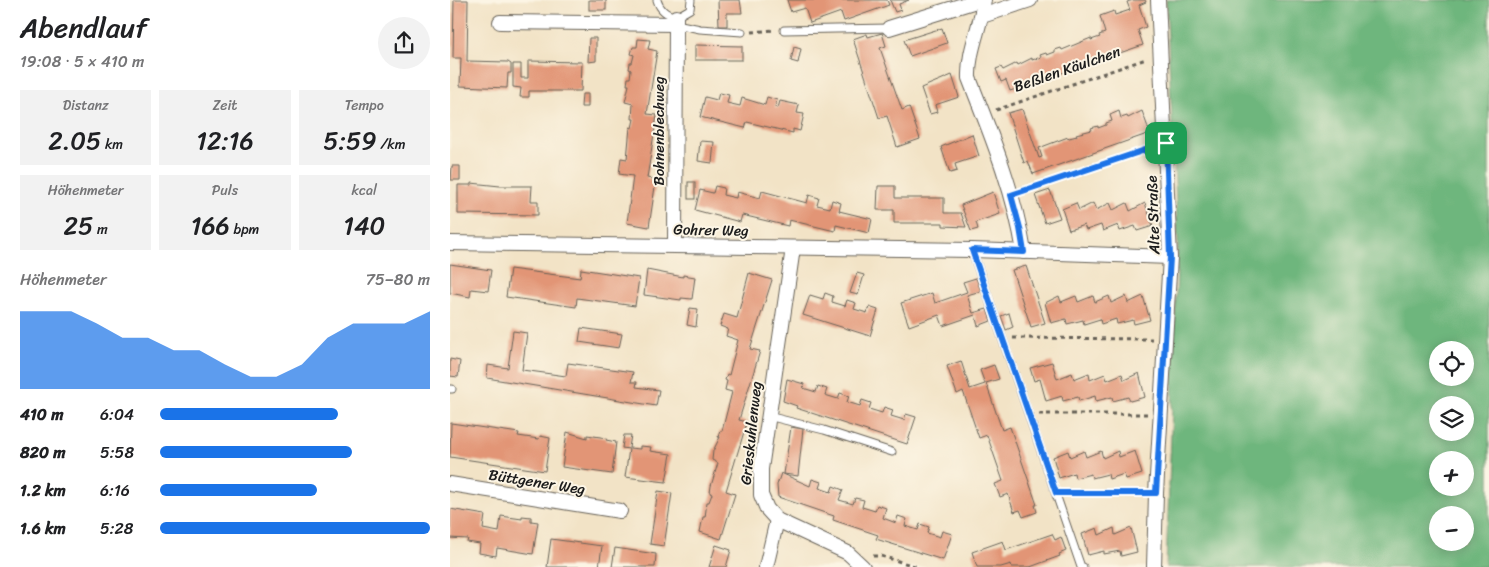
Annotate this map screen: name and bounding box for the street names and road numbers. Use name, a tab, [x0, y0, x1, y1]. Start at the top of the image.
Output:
street label: Beßlen Käulchen	[1010, 39, 1124, 99]
street label: Bohnenblechweg	[646, 76, 672, 186]
street label: Alte Straße	[1139, 175, 1167, 256]
street label: Gohrer Weg	[673, 216, 749, 244]
street label: Grieskuhlenweg	[733, 380, 769, 486]
street label: Büttgener Weg	[487, 462, 588, 503]

